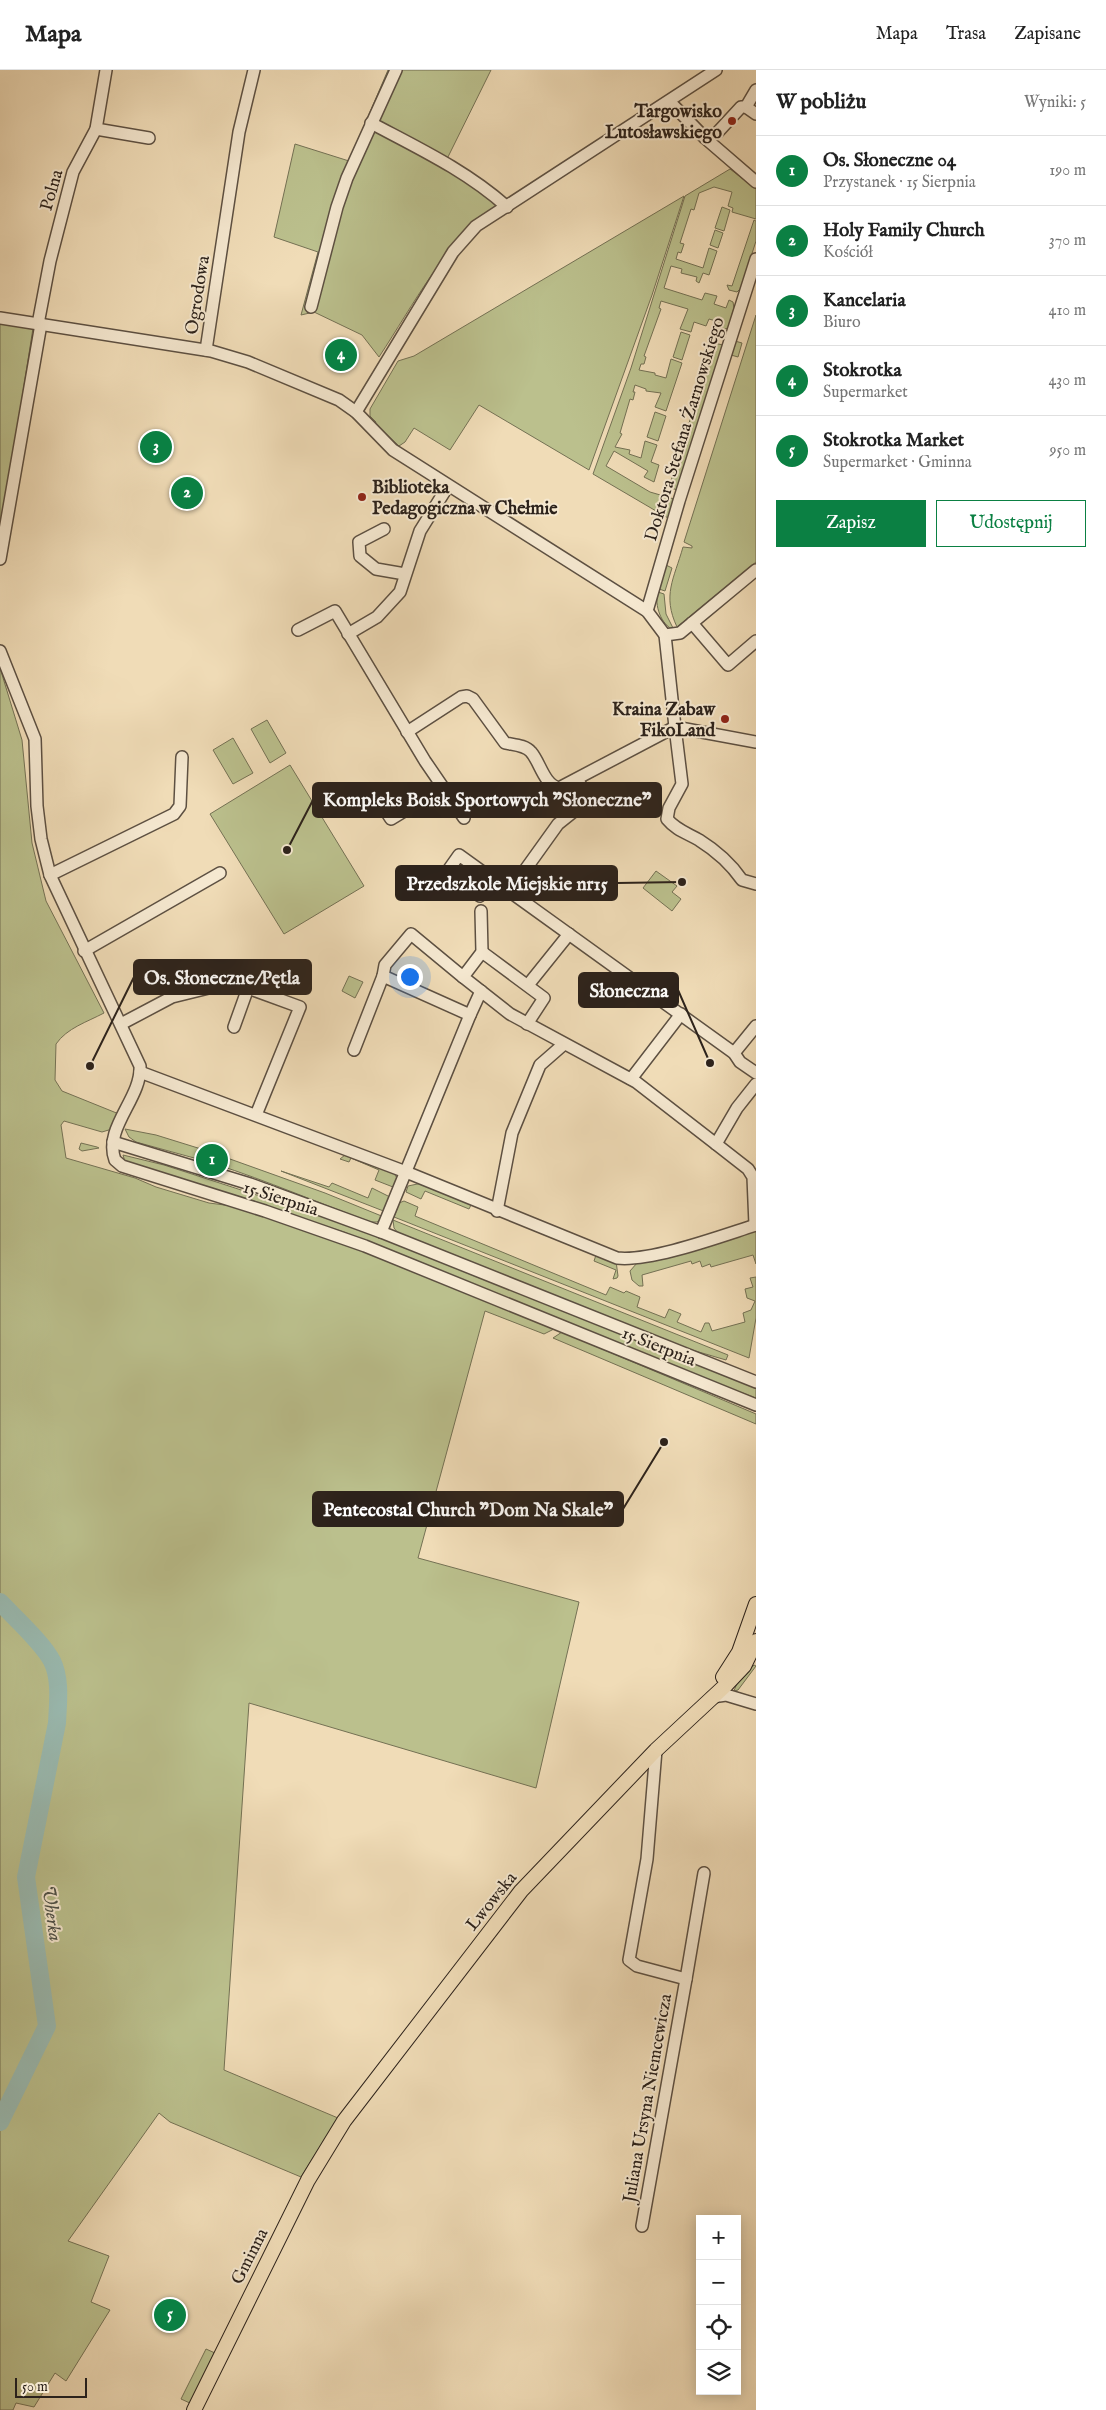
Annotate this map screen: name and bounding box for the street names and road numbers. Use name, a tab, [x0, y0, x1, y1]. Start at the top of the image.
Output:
street label: Polna	[36, 167, 69, 214]
street label: Ogrodowa	[181, 254, 216, 336]
street label: Doktora Stefana Żarnowskiego	[639, 314, 731, 544]
street label: 15 Sierpnia	[240, 1176, 321, 1222]
street label: 15 Sierpnia	[618, 1322, 699, 1373]
street label: Lwowska	[461, 1868, 523, 1936]
street label: Juliana Ursyna Niemcewicza	[618, 1992, 678, 2206]
street label: Gminna	[226, 2225, 274, 2289]

